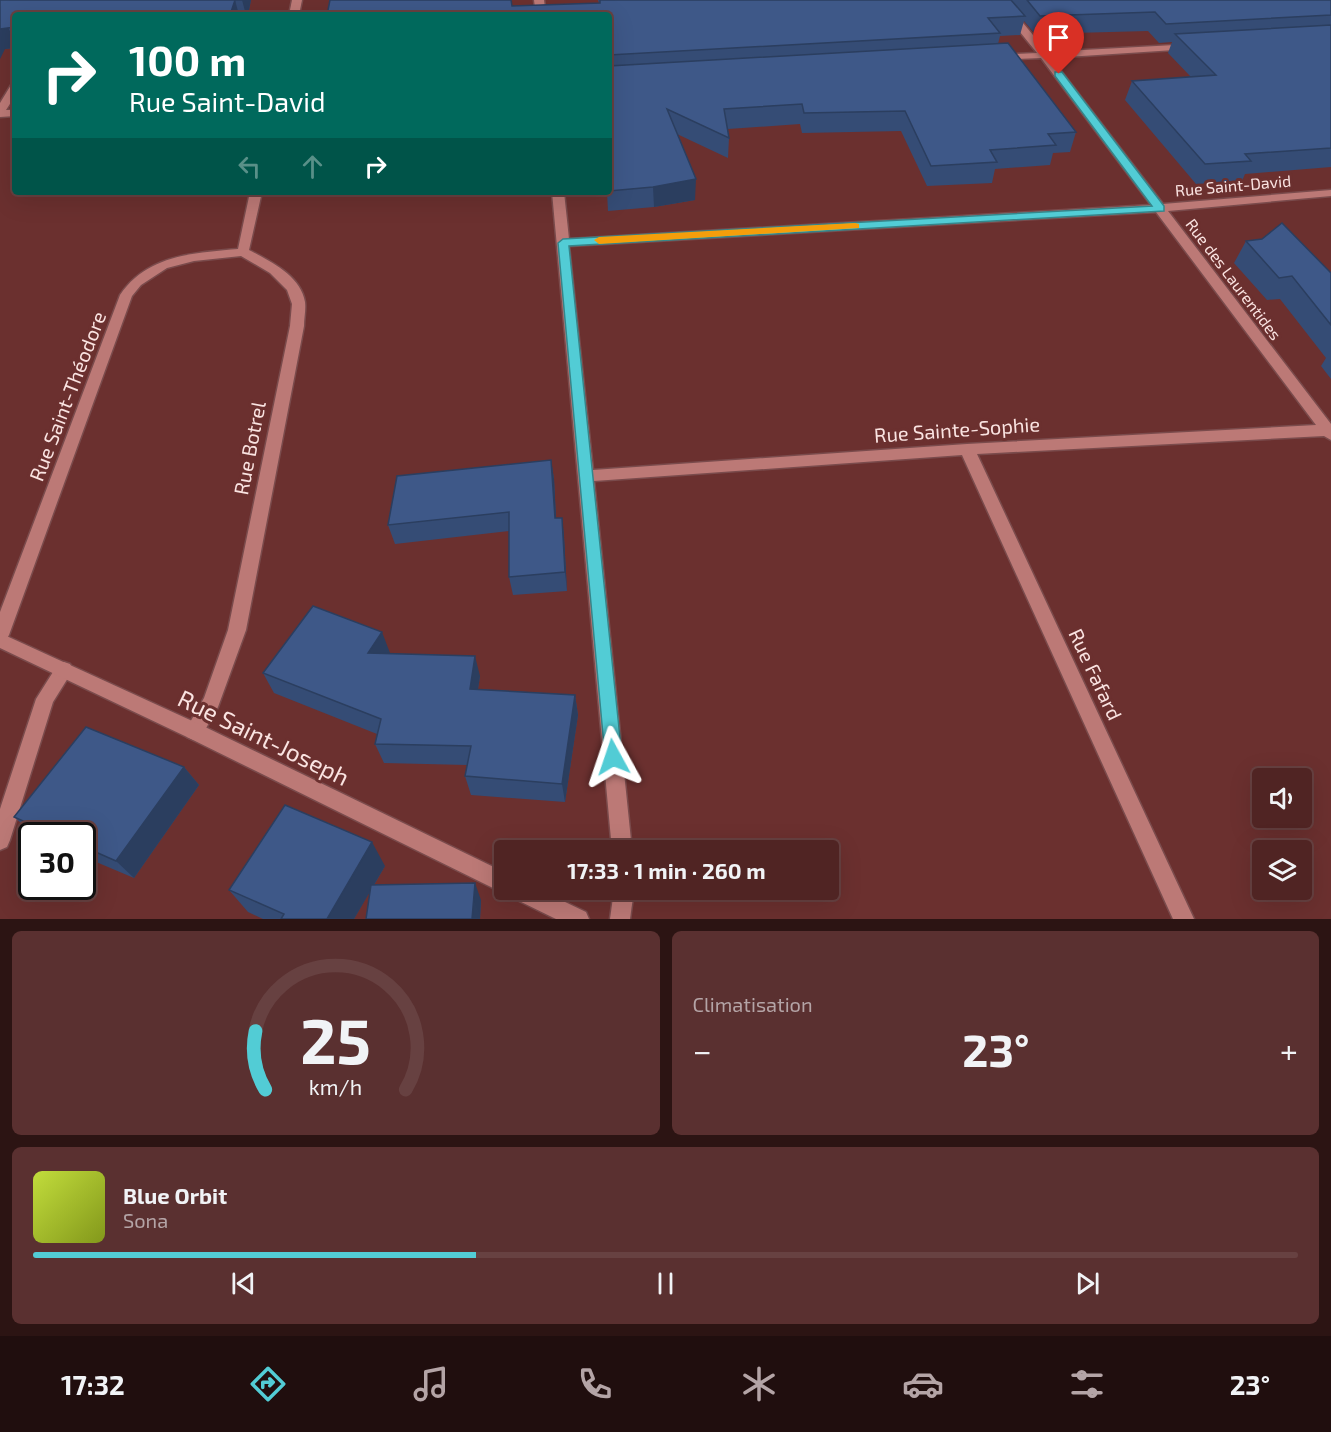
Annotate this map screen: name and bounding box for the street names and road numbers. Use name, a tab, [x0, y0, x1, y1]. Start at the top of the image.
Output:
street label: Rue Saint-David	[1174, 170, 1292, 200]
street label: Rue des Laurentides	[1182, 215, 1286, 343]
street label: Rue Saint-Théodore	[24, 308, 110, 484]
street label: Rue Botrel	[228, 399, 270, 497]
street label: Rue Sainte-Sophie	[873, 411, 1041, 447]
street label: Rue Fafard	[1064, 624, 1128, 724]
street label: Rue Saint-Joseph	[174, 683, 354, 791]

